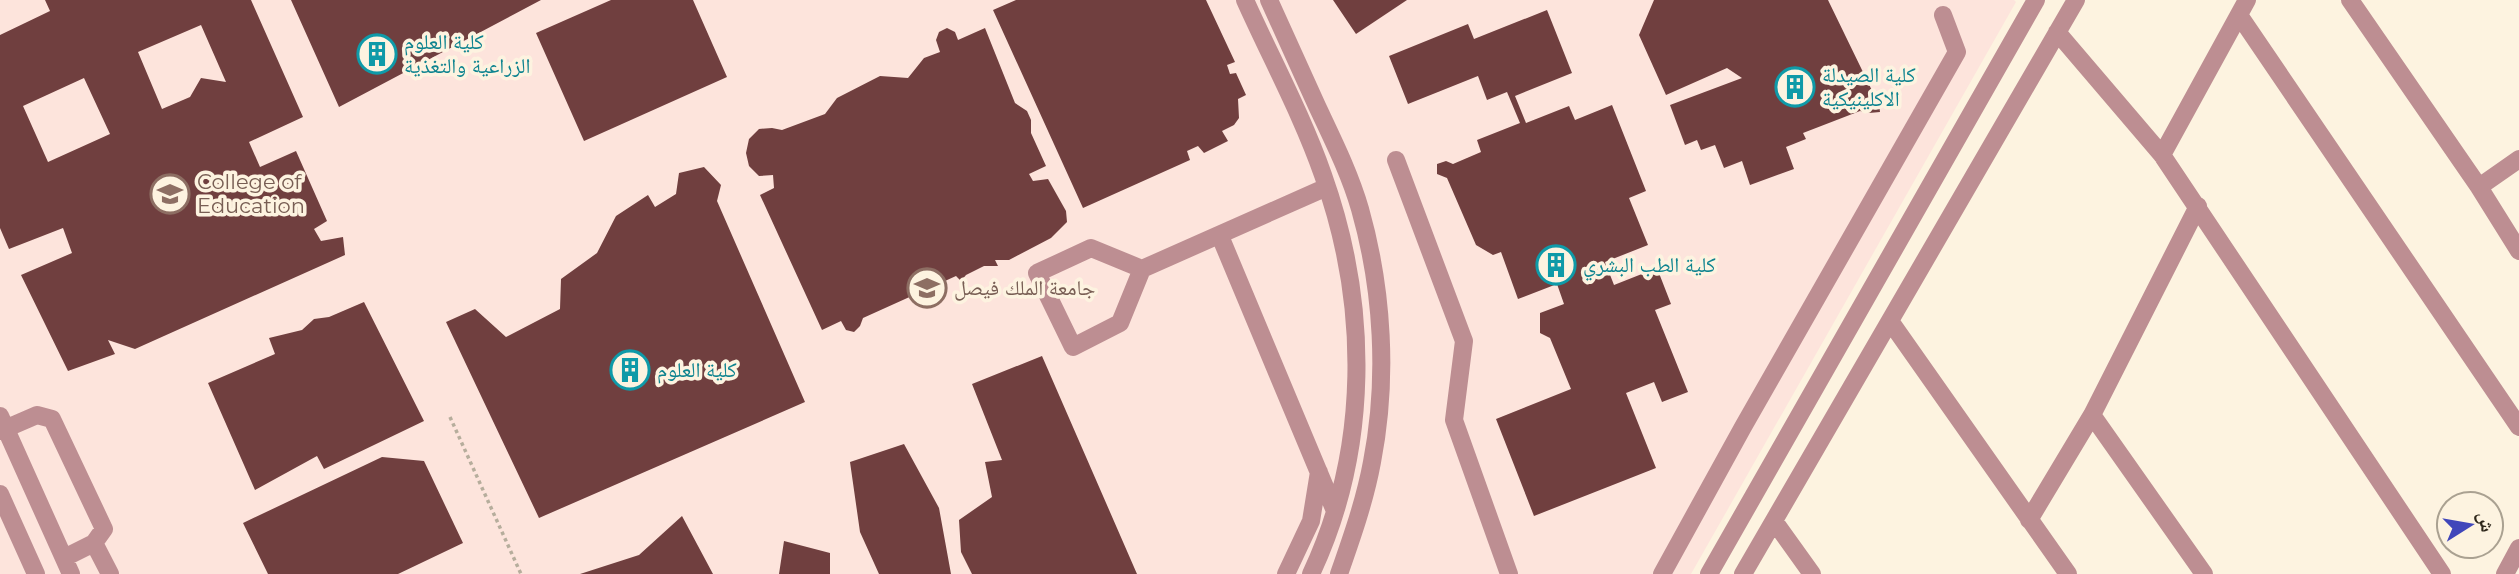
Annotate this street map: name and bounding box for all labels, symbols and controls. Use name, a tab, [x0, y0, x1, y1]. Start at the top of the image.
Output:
place label: كلية العلوم الزراعية والتغذية	[404, 29, 530, 78]
building icon: كلية العلوم الزراعية والتغذية	[356, 33, 398, 75]
place label: كلية الصيدلة الاكلينيكية	[1822, 62, 1916, 111]
building icon: كلية الصيدلة الاكلينيكية	[1774, 66, 1816, 108]
place label: College of Education	[197, 169, 305, 218]
school or university icon: College of Education	[149, 173, 191, 215]
building icon: كلية الطب البشري	[1535, 244, 1577, 286]
place label: كلية الطب البشري	[1583, 252, 1716, 281]
school or university icon: جامعة الملك فيصل	[906, 267, 948, 309]
place label: جامعة الملك فيصل	[954, 275, 1095, 301]
building icon: كلية العلوم	[609, 349, 651, 391]
place label: كلية العلوم	[657, 357, 737, 384]
north arrow	[2435, 490, 2505, 560]
text: ش	[2473, 510, 2499, 534]

